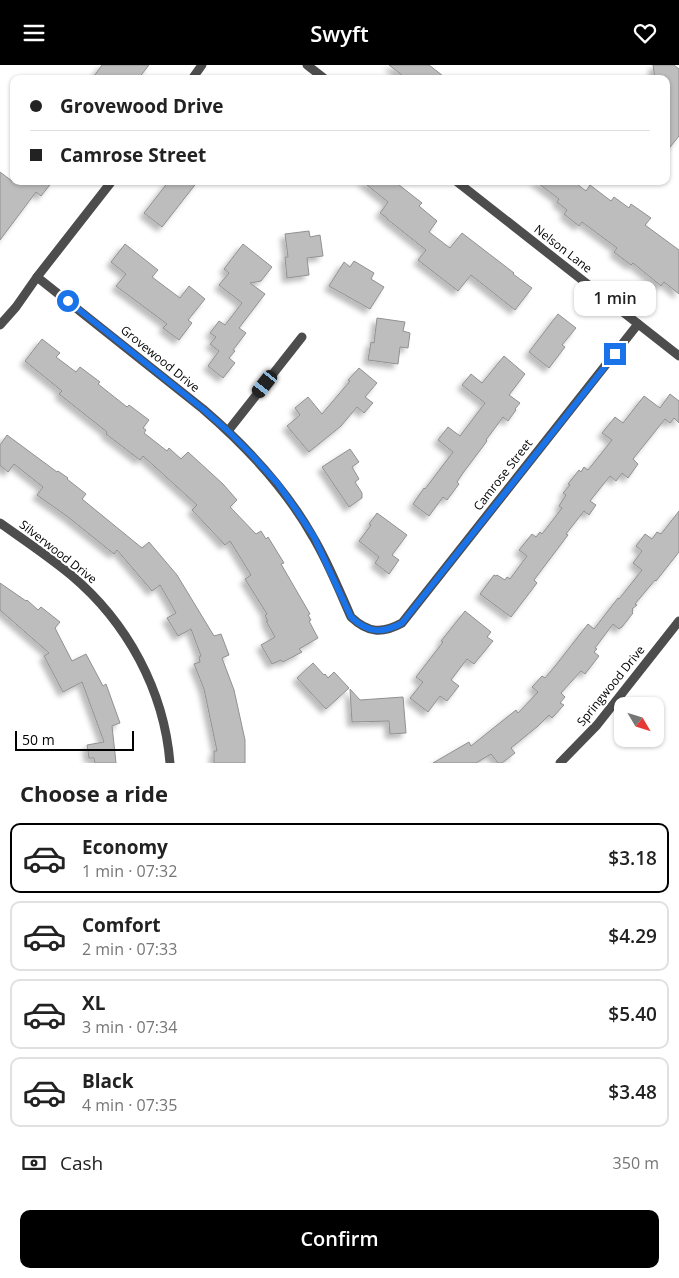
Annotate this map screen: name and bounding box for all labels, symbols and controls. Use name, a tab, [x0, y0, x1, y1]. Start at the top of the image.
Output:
text: Swyft	[310, 18, 369, 48]
icon: menu	[20, 19, 48, 47]
icon: heart	[631, 19, 659, 47]
text: Grovewood Drive	[60, 93, 223, 119]
text: Camrose Street	[60, 142, 206, 168]
street label: Nelson Lane	[531, 221, 596, 277]
callout: 1 min	[574, 281, 656, 317]
text: 1 min	[593, 287, 637, 309]
route start	[57, 290, 79, 312]
street label: Grovewood Drive	[117, 321, 204, 396]
route end	[604, 343, 626, 365]
car	[249, 368, 280, 400]
street label: Camrose Street	[469, 435, 536, 514]
street label: Silverwood Drive	[16, 516, 101, 587]
street label: Springwood Drive	[573, 642, 649, 730]
north arrow	[614, 697, 664, 747]
map controls	[614, 697, 664, 747]
scale bar	[15, 728, 134, 751]
text: 50 m	[22, 730, 55, 749]
text: Choose a ride	[20, 778, 168, 808]
text: Economy	[82, 834, 168, 860]
icon: car	[22, 836, 67, 881]
text: $3.18	[608, 845, 657, 871]
text: 1 min · 07:32	[82, 860, 177, 882]
text: Comfort	[82, 912, 161, 938]
icon: car	[22, 914, 67, 959]
text: $4.29	[608, 923, 657, 949]
text: 2 min · 07:33	[82, 938, 177, 960]
text: XL	[82, 990, 105, 1016]
icon: car	[22, 992, 67, 1037]
text: $5.40	[608, 1001, 657, 1027]
text: 3 min · 07:34	[82, 1016, 177, 1038]
text: Black	[82, 1068, 134, 1094]
icon: car	[22, 1070, 67, 1115]
text: $3.48	[608, 1079, 657, 1105]
text: 4 min · 07:35	[82, 1094, 177, 1116]
icon: cash	[20, 1149, 48, 1177]
text: Cash	[60, 1150, 103, 1176]
text: 350 m	[613, 1152, 659, 1174]
button: Confirm	[20, 1210, 659, 1268]

